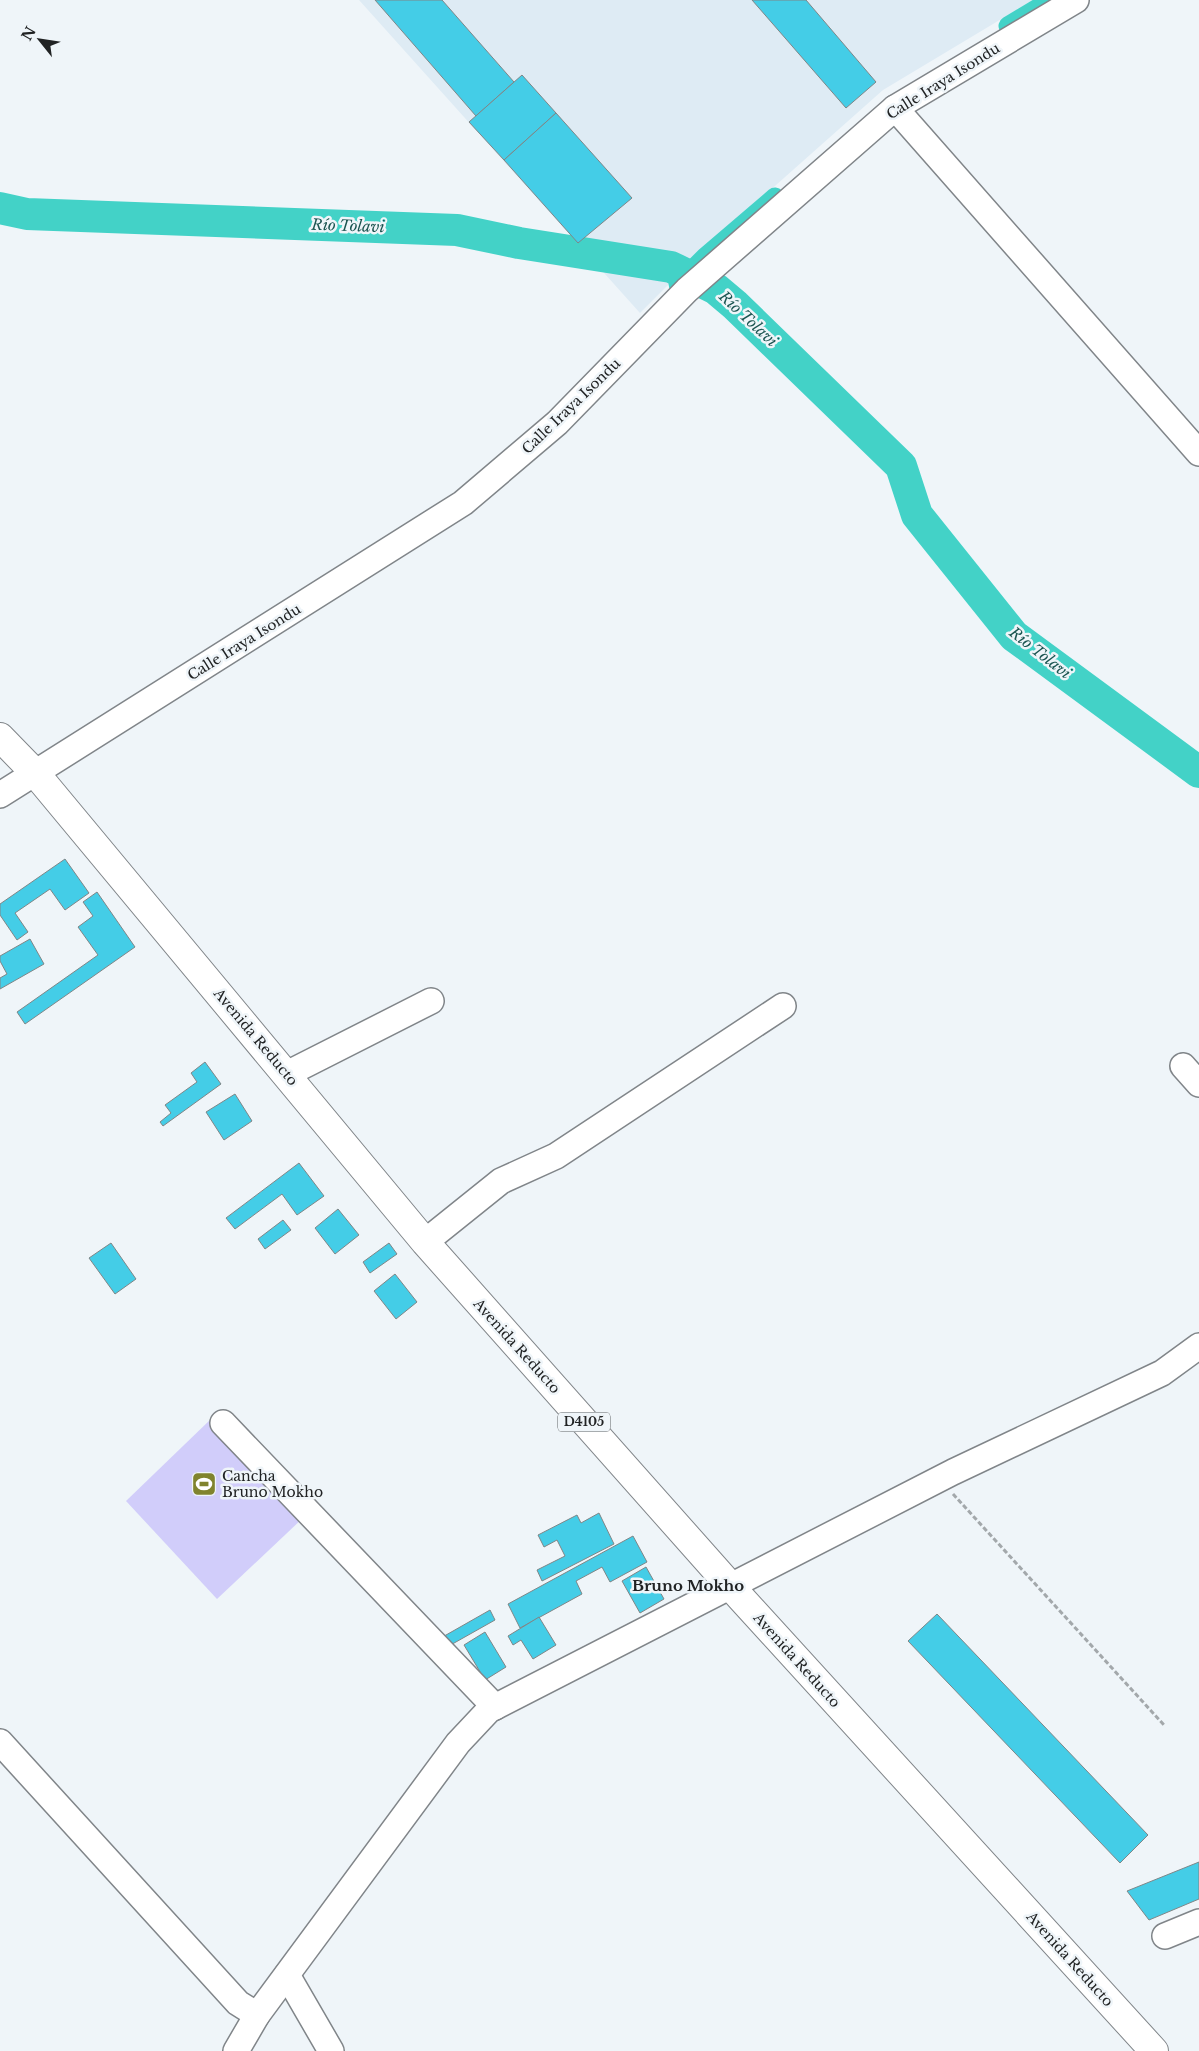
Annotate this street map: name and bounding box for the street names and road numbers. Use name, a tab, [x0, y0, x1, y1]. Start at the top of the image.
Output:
street label: Calle Iraya Isondu	[883, 39, 1004, 123]
street label: Calle Iraya Isondu	[518, 354, 625, 458]
street label: Calle Iraya Isondu	[184, 600, 305, 684]
street label: Avenida Reducto	[209, 984, 302, 1089]
street label: Avenida Reducto	[469, 1294, 564, 1397]
road number: D4105	[558, 1412, 610, 1431]
street label: Avenida Reducto	[749, 1608, 844, 1711]
street label: Avenida Reducto	[1022, 1907, 1117, 2010]

